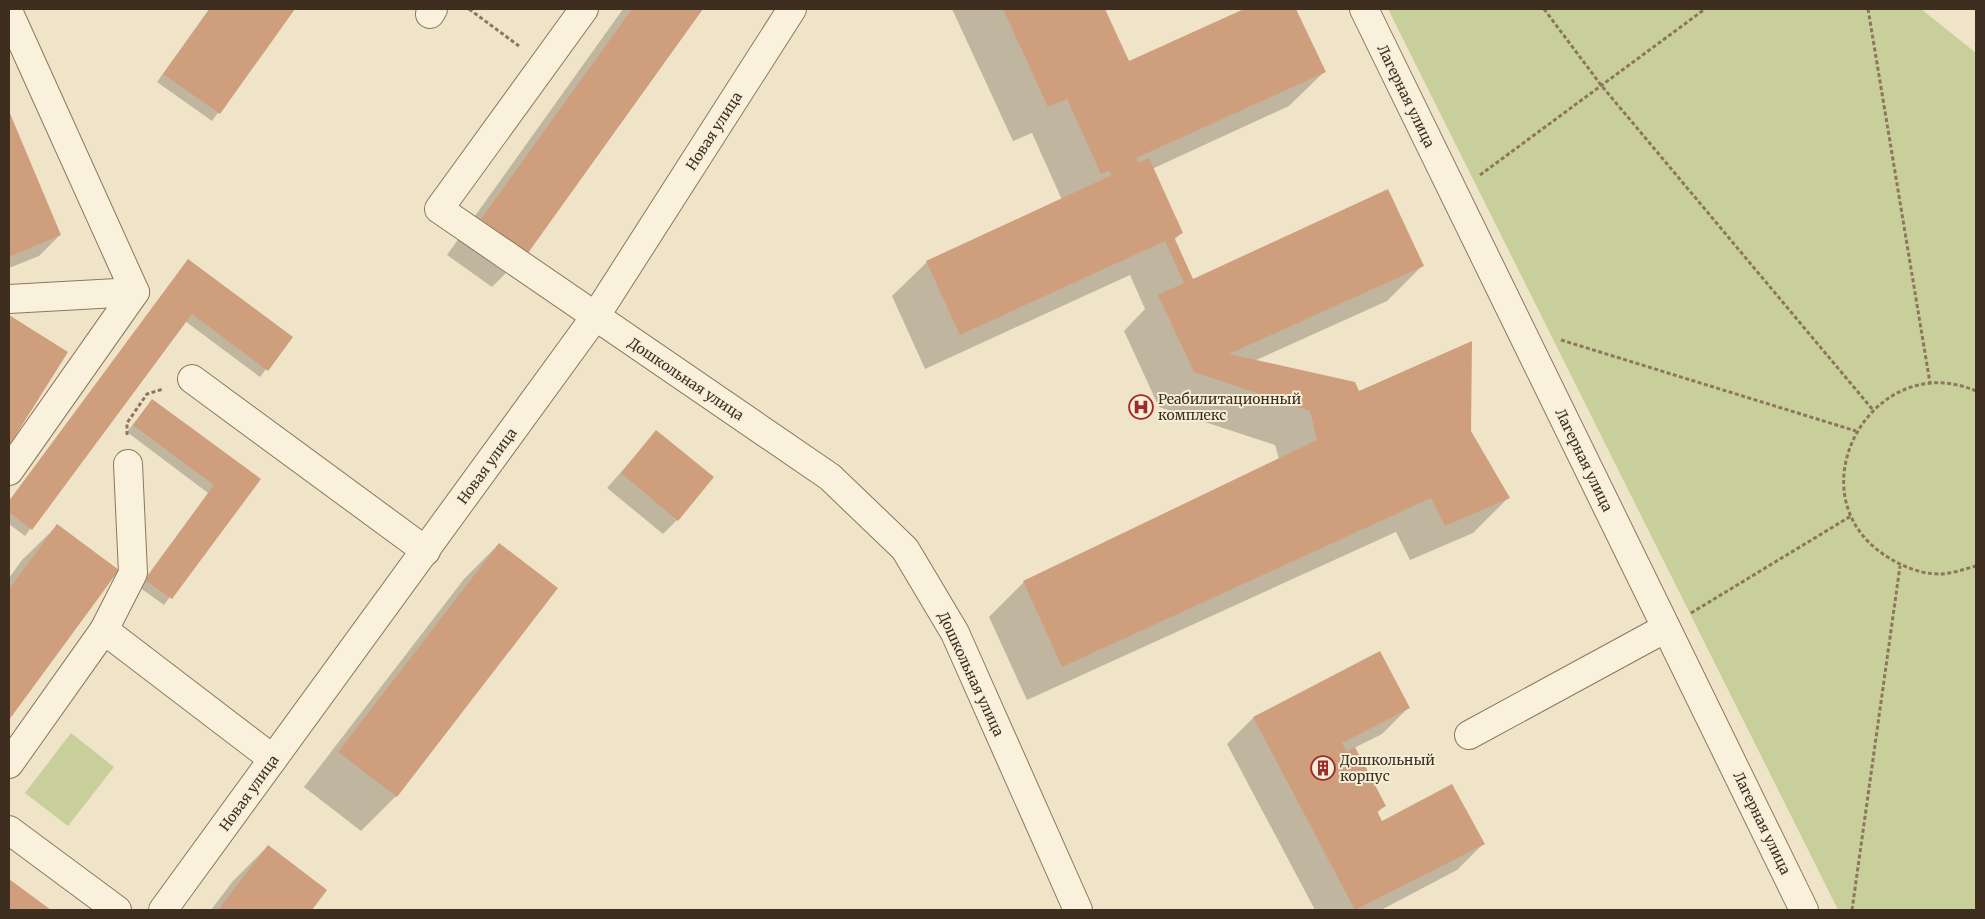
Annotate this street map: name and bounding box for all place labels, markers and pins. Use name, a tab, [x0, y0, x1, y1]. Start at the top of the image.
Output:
place label: Реабилитационный комплекс	[1158, 390, 1301, 424]
hospital icon: Реабилитационный комплекс	[1128, 394, 1154, 420]
place label: Дошкольный корпус	[1340, 751, 1435, 785]
building icon: Дошкольный корпус	[1310, 755, 1336, 781]

